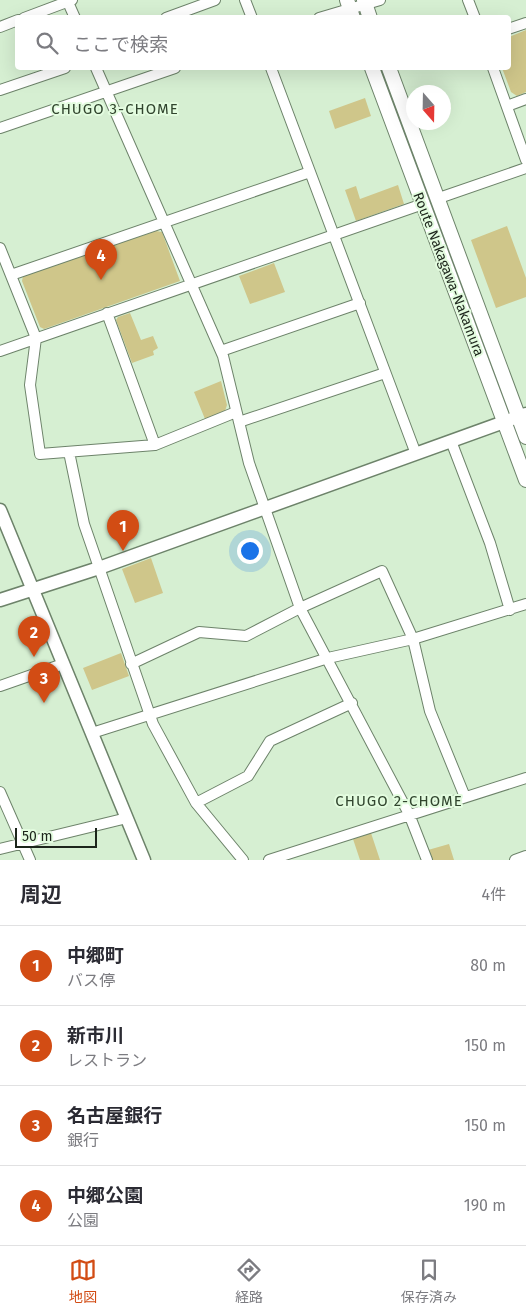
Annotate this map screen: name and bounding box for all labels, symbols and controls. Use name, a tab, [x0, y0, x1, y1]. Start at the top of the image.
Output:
search box	[15, 15, 511, 70]
icon: search	[33, 29, 61, 57]
text: ここで検索	[73, 33, 168, 56]
north arrow	[406, 85, 451, 130]
district label: CHUGO 3-CHOME	[51, 100, 179, 118]
street label: Route Nakagawa-Nakamura	[409, 190, 488, 359]
pin: 4	[85, 239, 117, 280]
pin: 1	[107, 510, 139, 551]
your location	[237, 538, 263, 564]
pin: 2	[18, 616, 50, 657]
pin: 3	[28, 662, 60, 703]
district label: CHUGO 2-CHOME	[335, 792, 463, 810]
scale bar	[15, 825, 98, 848]
text: 50 m	[22, 828, 53, 845]
text: 周辺	[20, 882, 62, 908]
text: 4件	[481, 885, 506, 904]
text: 中郷町	[67, 944, 124, 967]
text: 1	[32, 956, 40, 975]
text: 80 m	[470, 956, 506, 975]
text: バス停	[67, 971, 115, 990]
text: 新市川	[67, 1024, 124, 1047]
text: 2	[32, 1036, 40, 1055]
text: 150 m	[464, 1036, 506, 1055]
text: レストラン	[67, 1051, 147, 1070]
text: 名古屋銀行	[67, 1104, 162, 1127]
text: 3	[32, 1116, 40, 1135]
text: 150 m	[464, 1116, 506, 1135]
text: 銀行	[67, 1131, 99, 1150]
text: 中郷公園	[67, 1184, 143, 1207]
text: 4	[31, 1196, 41, 1215]
text: 190 m	[464, 1196, 506, 1215]
text: 公園	[67, 1211, 99, 1230]
tab: 地図	[69, 1256, 97, 1306]
tab: 経路	[235, 1256, 263, 1306]
tab: 保存済み	[401, 1256, 457, 1306]

